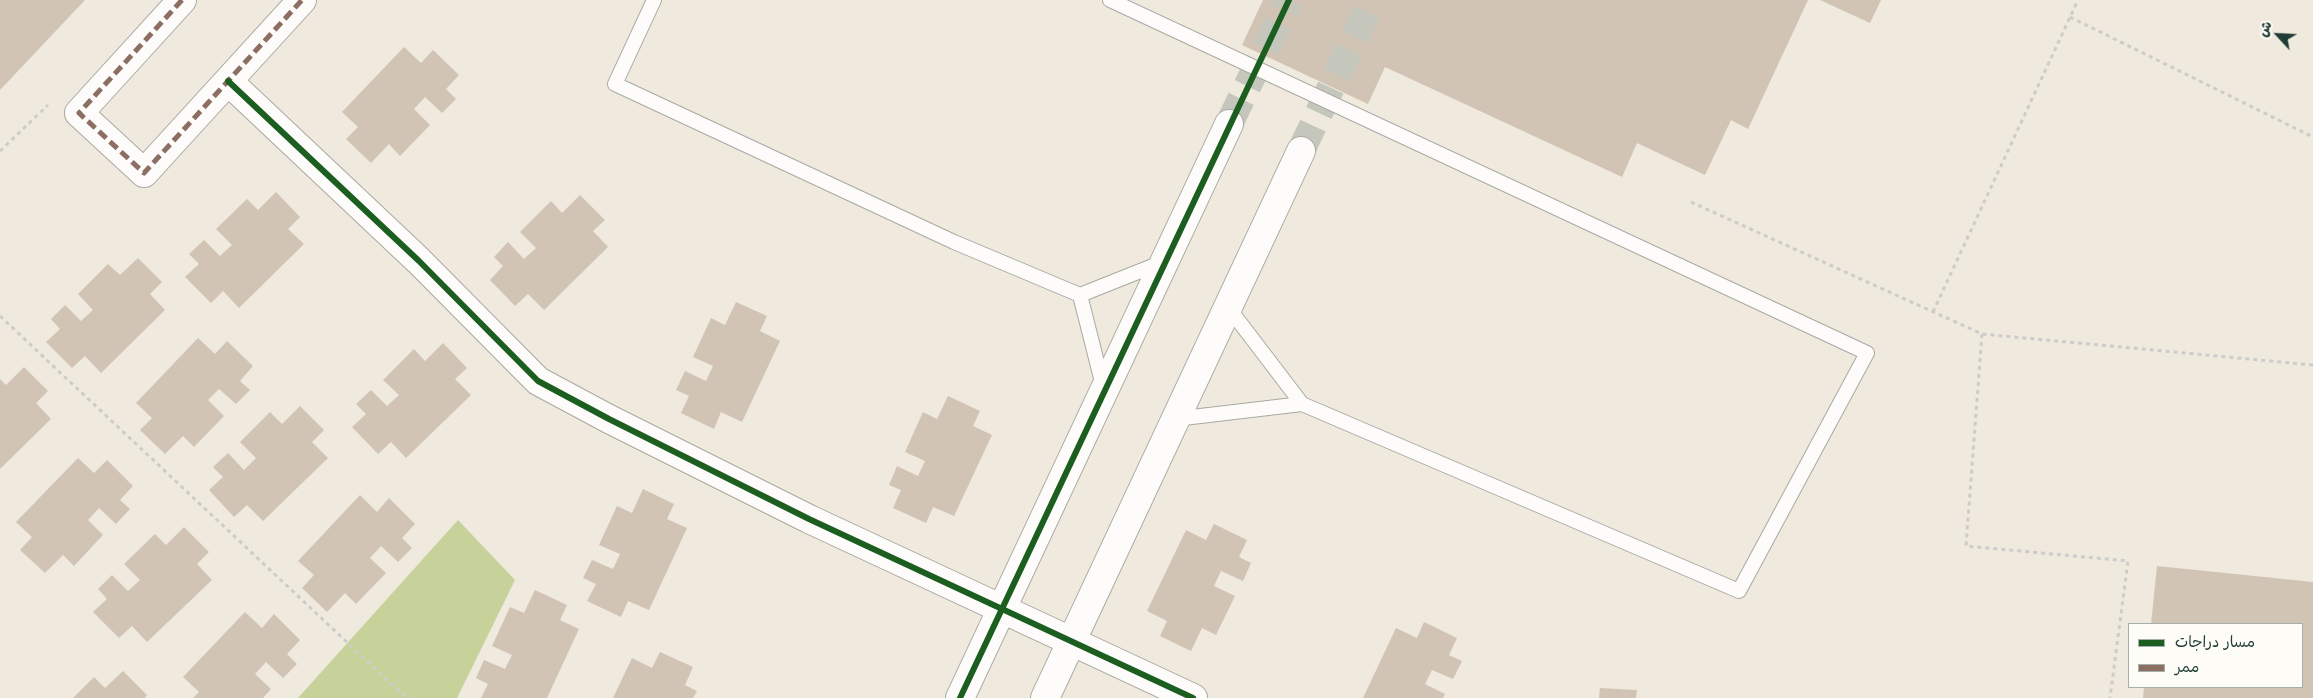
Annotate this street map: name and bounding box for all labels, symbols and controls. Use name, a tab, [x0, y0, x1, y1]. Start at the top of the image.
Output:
north arrow	[2253, 10, 2303, 60]
text: ش	[2252, 17, 2276, 39]
legend	[2128, 623, 2303, 688]
text: مسار دراجات	[2175, 631, 2255, 651]
text: ممر	[2175, 656, 2199, 676]

